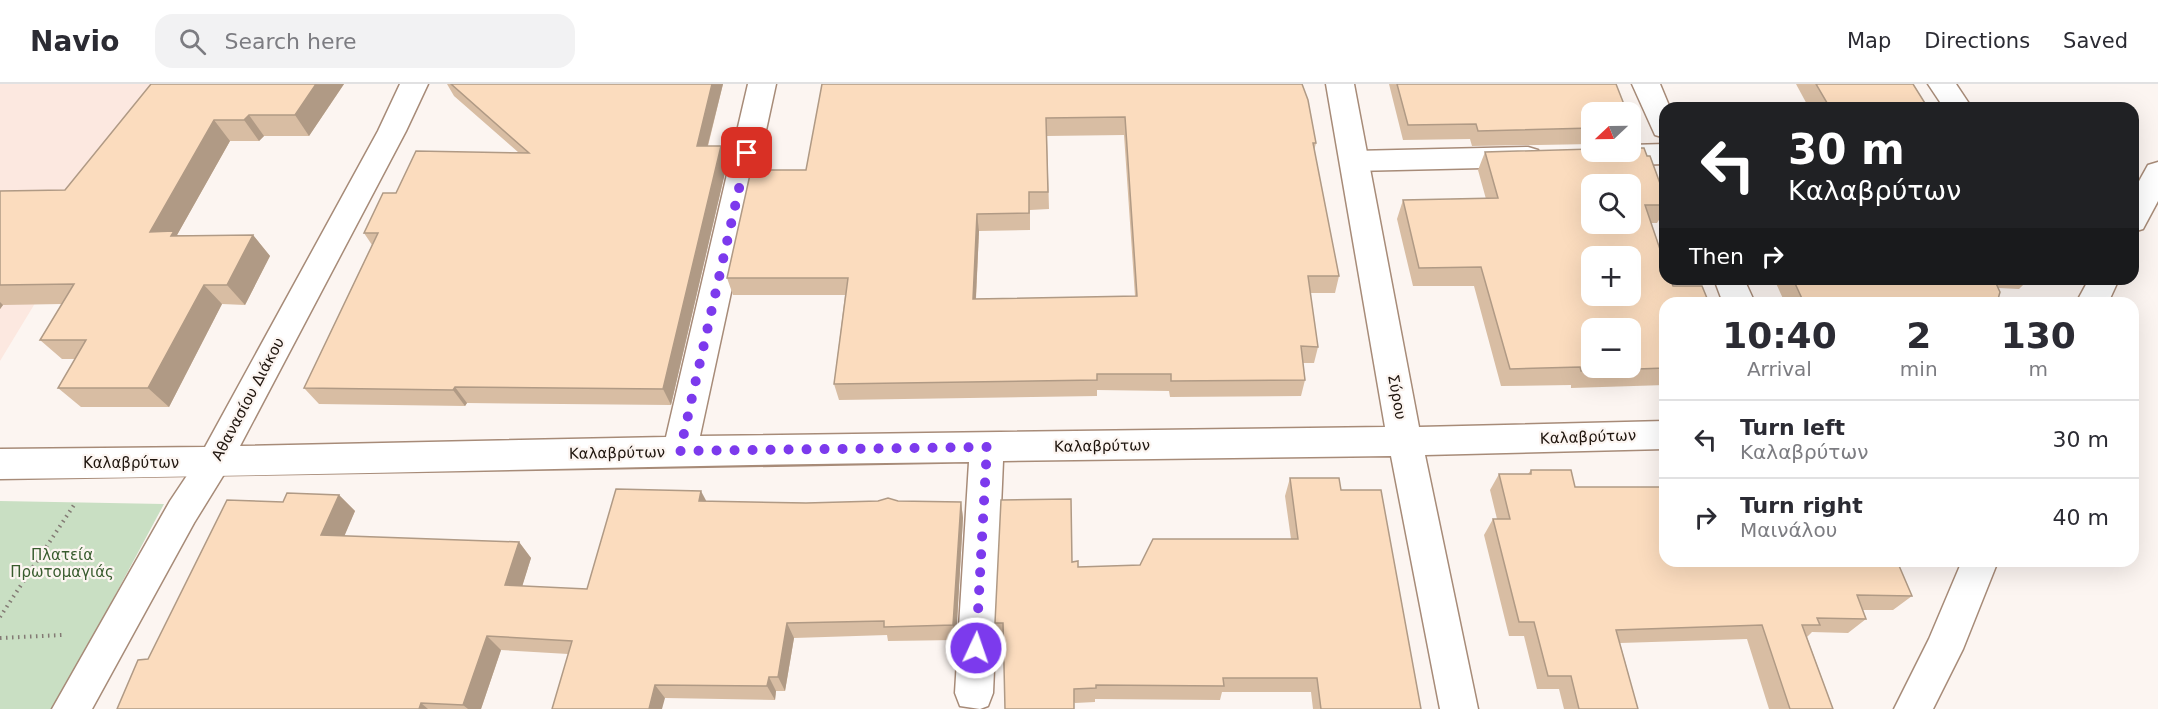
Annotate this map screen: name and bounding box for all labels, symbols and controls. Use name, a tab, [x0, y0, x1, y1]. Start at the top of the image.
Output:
search box	[155, 14, 575, 68]
text: Navio	[30, 25, 119, 58]
icon: search	[176, 25, 209, 58]
text: Search here	[224, 29, 357, 54]
text: Map	[1847, 29, 1891, 53]
text: Directions	[1924, 29, 2030, 53]
text: Saved	[2063, 29, 2128, 53]
north arrow	[1581, 102, 1641, 162]
map controls	[1581, 102, 1641, 378]
text: 30 m	[1788, 125, 1905, 174]
icon: left	[1689, 126, 1767, 204]
pin	[721, 127, 772, 178]
icon: arrive	[730, 136, 763, 169]
button: search	[1581, 174, 1641, 234]
text: Καλαβρύτων	[1788, 175, 1961, 206]
icon: right	[1756, 240, 1789, 273]
text: Then	[1689, 244, 1744, 269]
button: +	[1581, 246, 1641, 306]
text: 10:40	[1722, 315, 1837, 356]
text: 2	[1906, 315, 1931, 356]
text: 130	[2001, 315, 2076, 356]
button: −	[1581, 318, 1641, 378]
street label: Αθανασίου Διάκου	[208, 334, 288, 464]
text: Arrival	[1747, 357, 1812, 381]
text: min	[1900, 357, 1938, 381]
text: m	[2029, 357, 2048, 381]
street label: Σύρου	[1384, 373, 1410, 421]
text: Turn left	[1740, 415, 1845, 440]
icon: left	[1689, 423, 1722, 456]
street label: Καλαβρύτων	[1540, 426, 1636, 448]
text: 30 m	[2053, 427, 2109, 452]
street label: Καλαβρύτων	[1054, 436, 1150, 456]
text: Καλαβρύτων	[1740, 440, 1868, 464]
street label: Καλαβρύτων	[569, 443, 665, 463]
street label: Καλαβρύτων	[83, 454, 179, 472]
text: Turn right	[1740, 493, 1863, 518]
icon: right	[1689, 501, 1722, 534]
text: 40 m	[2053, 505, 2109, 530]
text: Μαινάλου	[1740, 518, 1837, 542]
park label: Πλατεία Πρωτομαγιάς	[10, 546, 114, 581]
position arrow	[944, 616, 1008, 680]

